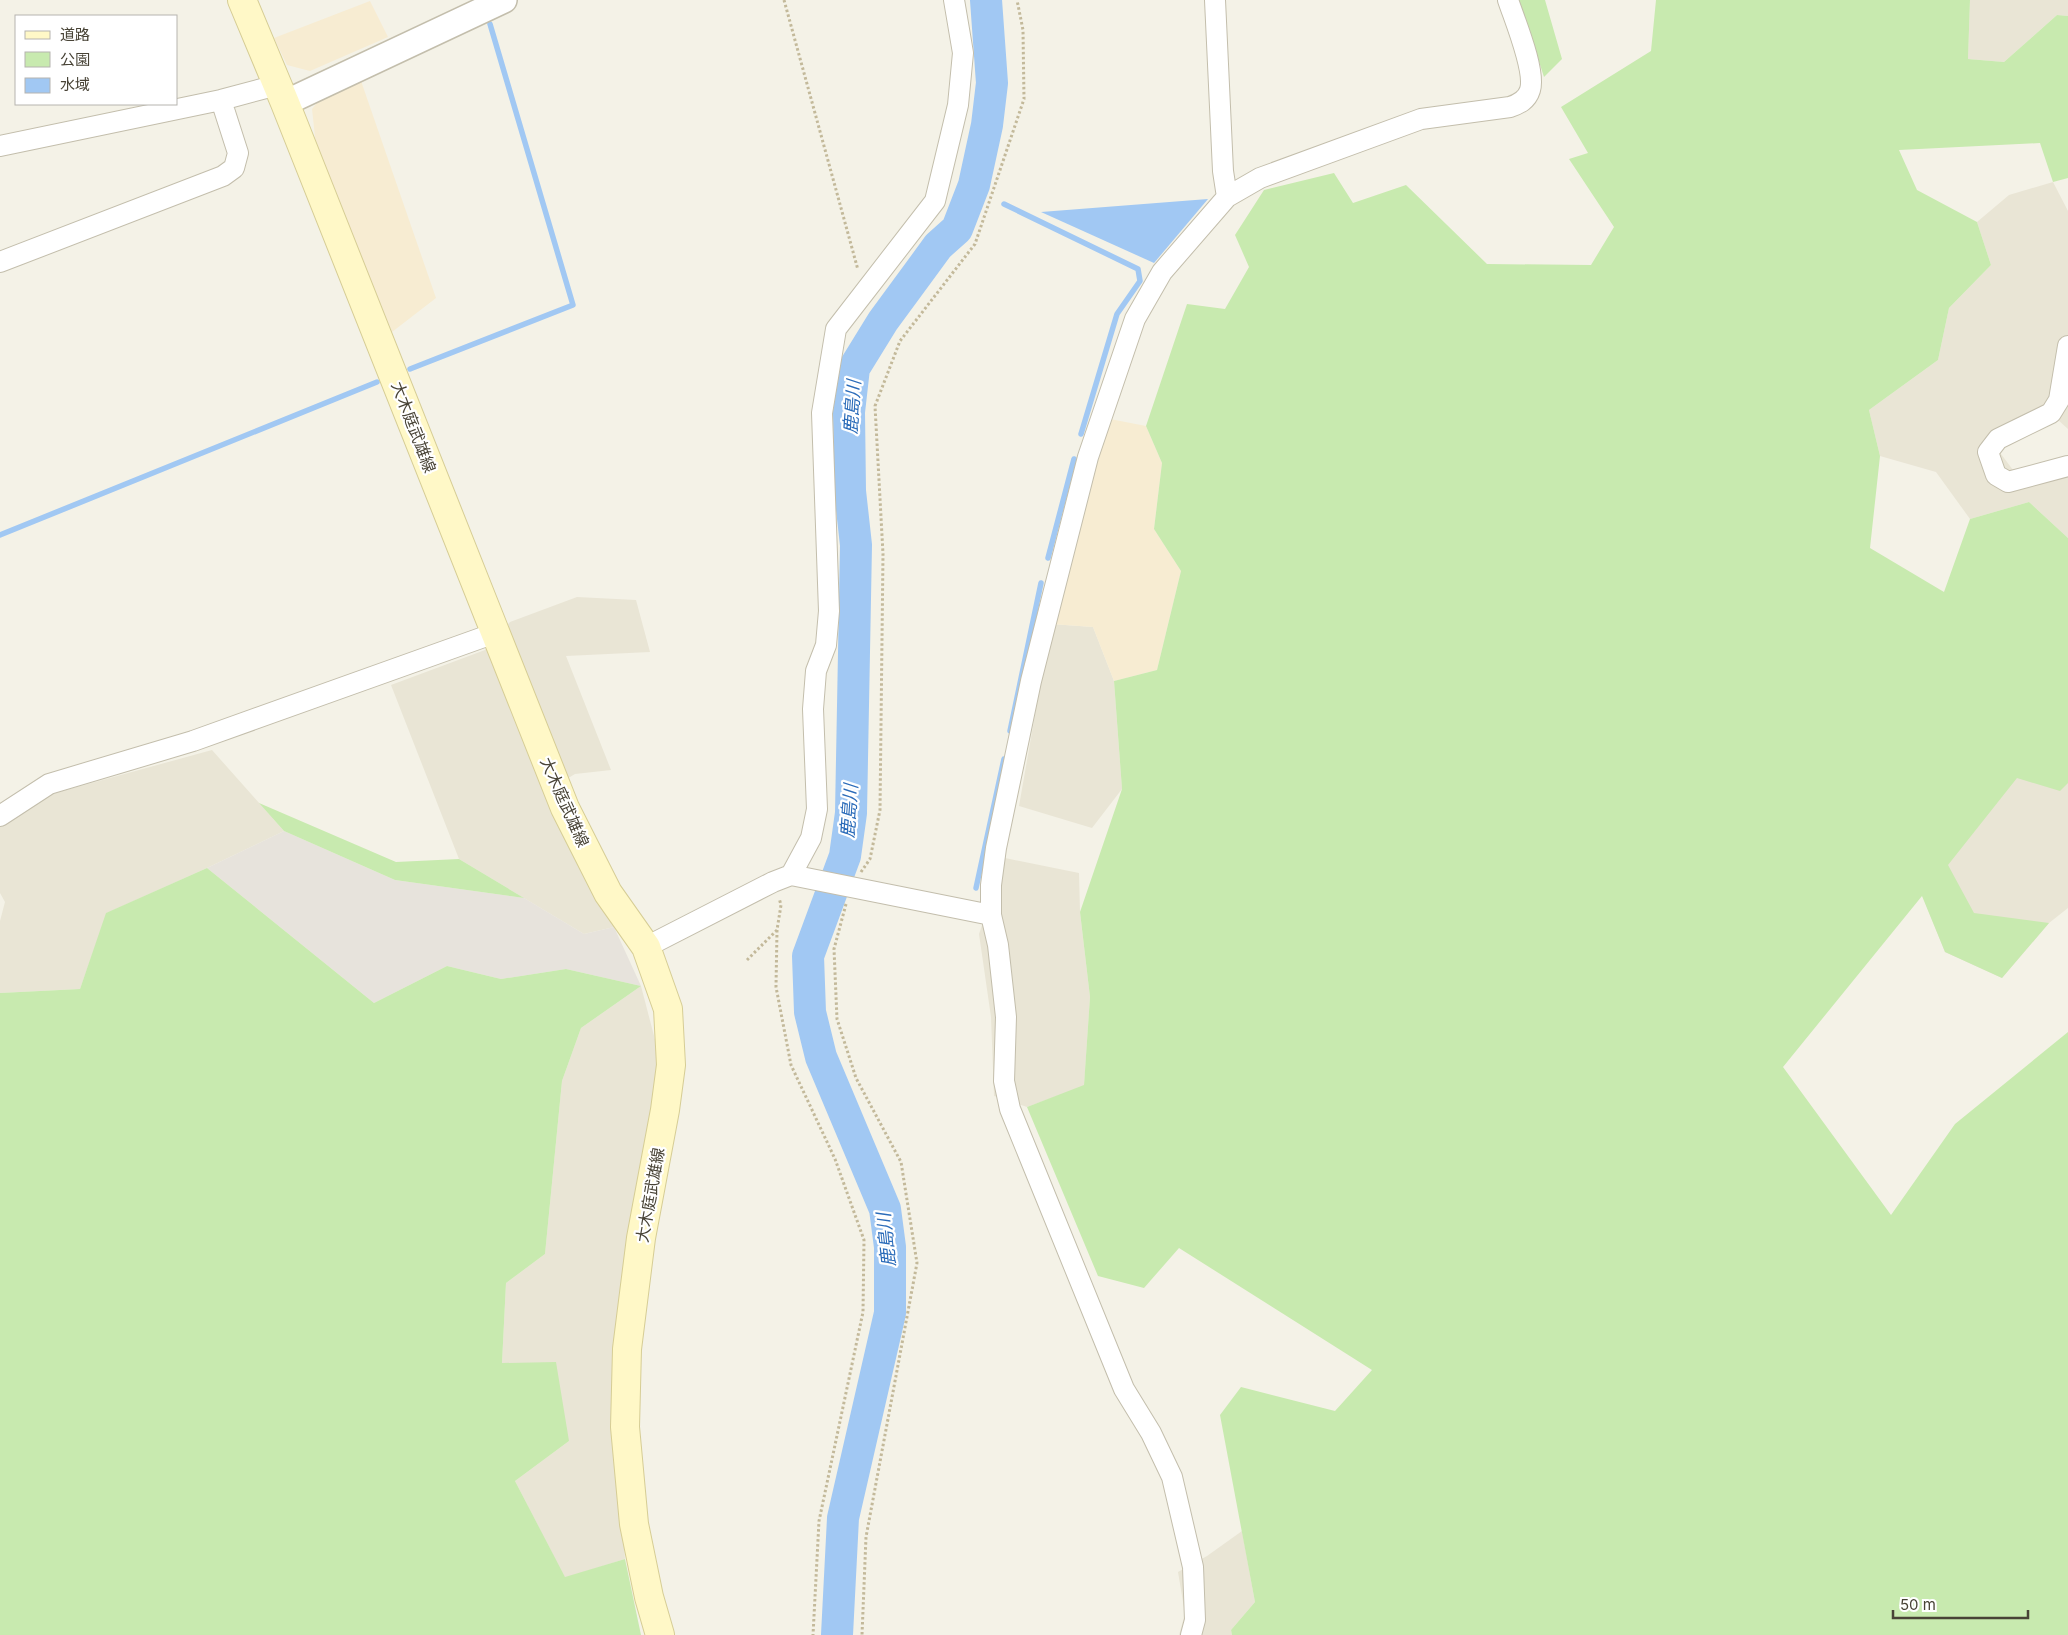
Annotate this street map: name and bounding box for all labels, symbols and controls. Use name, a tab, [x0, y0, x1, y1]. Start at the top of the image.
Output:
legend	[15, 15, 178, 105]
text: 道路	[60, 25, 90, 44]
text: 公園	[60, 50, 90, 69]
text: 水域	[60, 75, 90, 94]
water label: 鹿島川	[840, 377, 864, 435]
street label: 大木庭武雄線	[387, 379, 441, 475]
street label: 大木庭武雄線	[536, 754, 594, 850]
water label: 鹿島川	[837, 781, 861, 839]
street label: 大木庭武雄線	[632, 1146, 668, 1244]
water label: 鹿島川	[873, 1210, 899, 1268]
scale bar	[1893, 1588, 2028, 1620]
text: 50 m	[1900, 1595, 1936, 1614]

